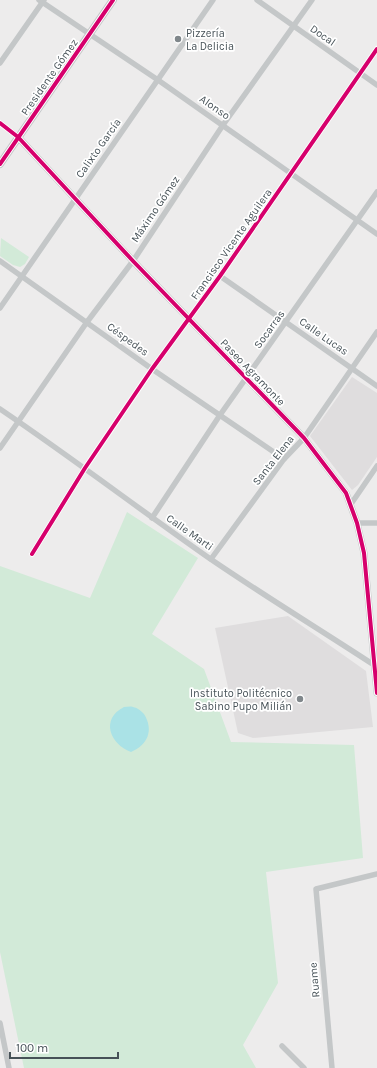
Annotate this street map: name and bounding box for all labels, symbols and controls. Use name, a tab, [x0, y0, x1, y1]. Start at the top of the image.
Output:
street label: Docal	[307, 22, 338, 49]
place label: Pizzería La Delicia	[186, 27, 234, 53]
marker: Pizzería La Delicia	[173, 34, 183, 44]
street label: Presidente Gómez	[18, 37, 81, 118]
street label: Alonso	[197, 92, 232, 122]
street label: Calixto García	[73, 116, 124, 181]
street label: Máximo Gómez	[128, 174, 182, 245]
street label: Francisco Vicente Aguilera	[188, 186, 275, 302]
street label: Socarras	[251, 307, 288, 351]
street label: Calle Lucas	[297, 315, 351, 358]
street label: Céspedes	[104, 320, 151, 359]
street label: Paseo Agramonte	[218, 336, 288, 409]
street label: Santa Elena	[250, 433, 297, 488]
street label: Calle Marti	[164, 512, 216, 553]
place label: Instituto Politécnico Sabino Pupo Milián	[190, 687, 292, 713]
marker: Instituto Politécnico Sabino Pupo Milián	[295, 694, 305, 704]
street label: Ruame	[306, 961, 323, 998]
scale bar	[10, 1034, 118, 1060]
text: 100 m	[16, 1041, 48, 1055]

